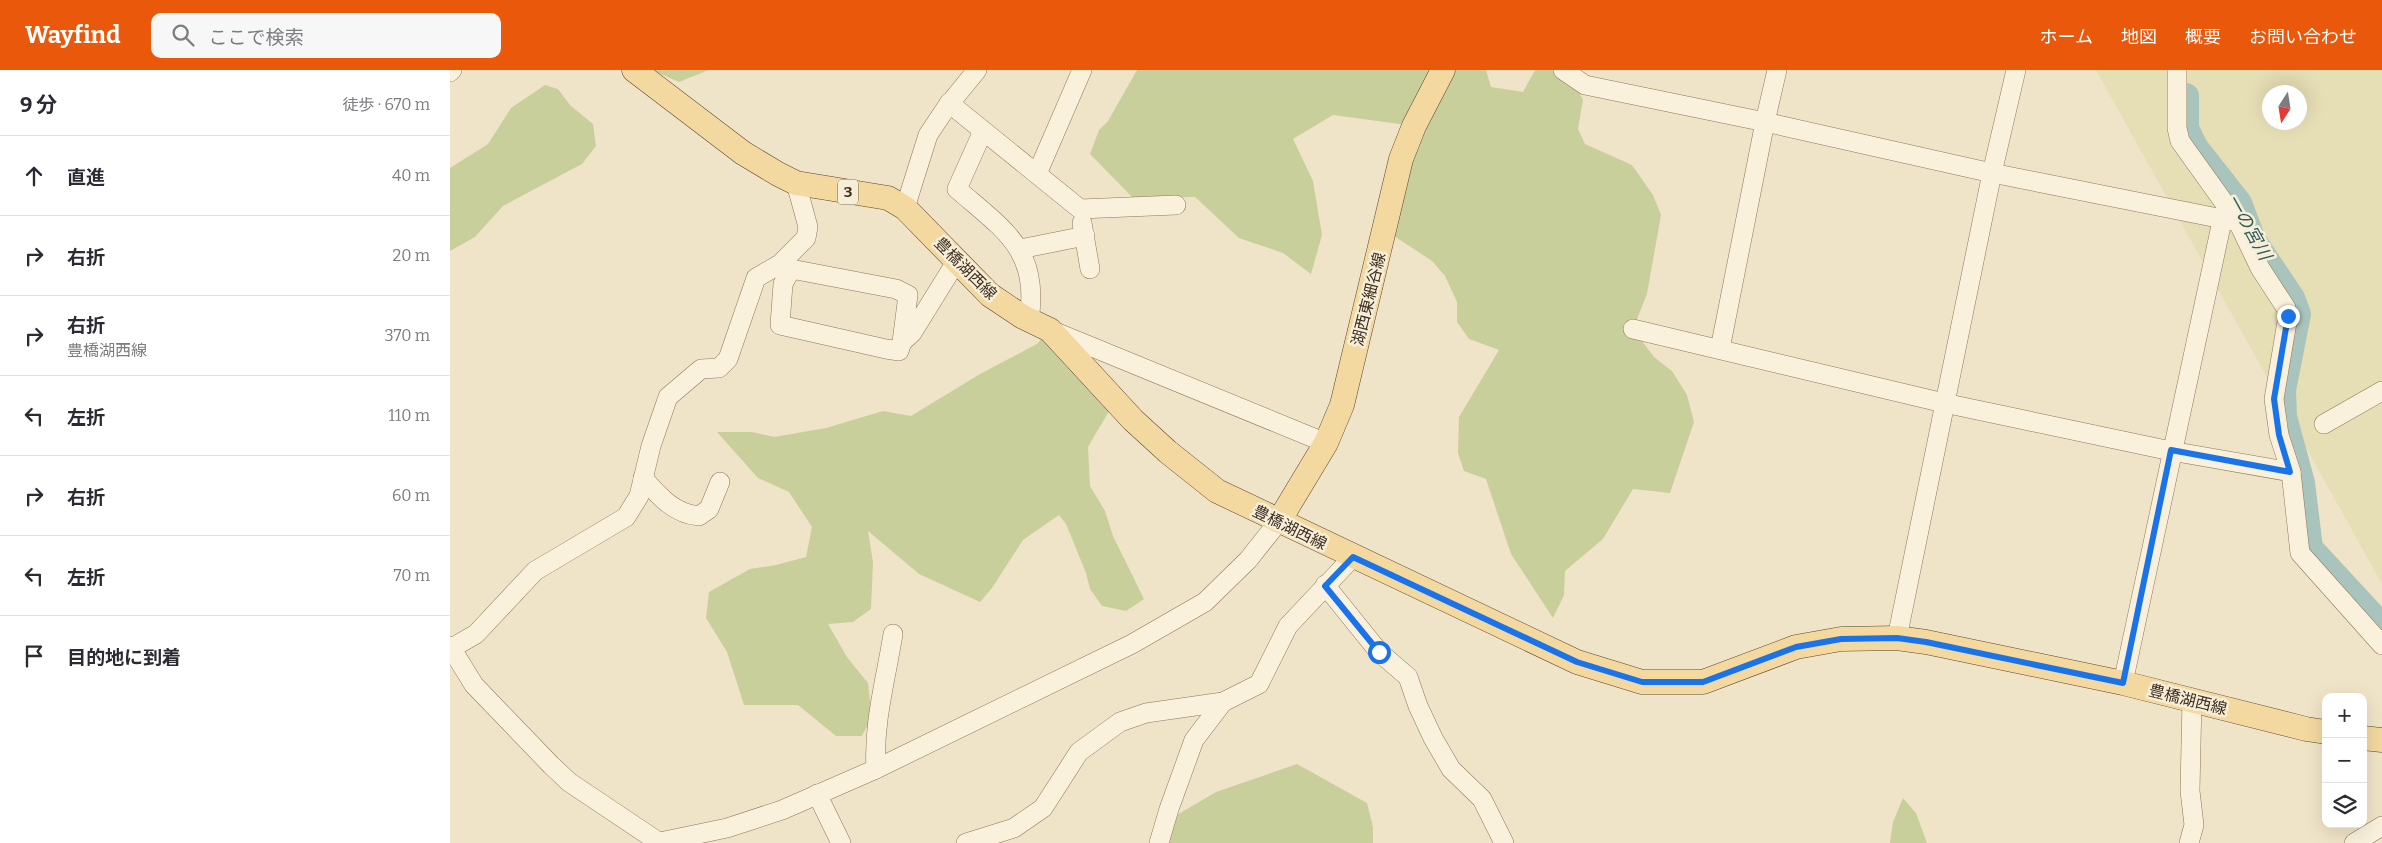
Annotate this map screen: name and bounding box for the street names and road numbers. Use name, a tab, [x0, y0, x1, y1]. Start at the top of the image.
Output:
road number: 3	[838, 180, 858, 204]
street label: 豊橋湖西線	[931, 233, 1001, 303]
street label: 湖西東細谷線	[1348, 250, 1389, 348]
street label: 豊橋湖西線	[1250, 501, 1330, 554]
street label: 豊橋湖西線	[2147, 681, 2229, 718]

